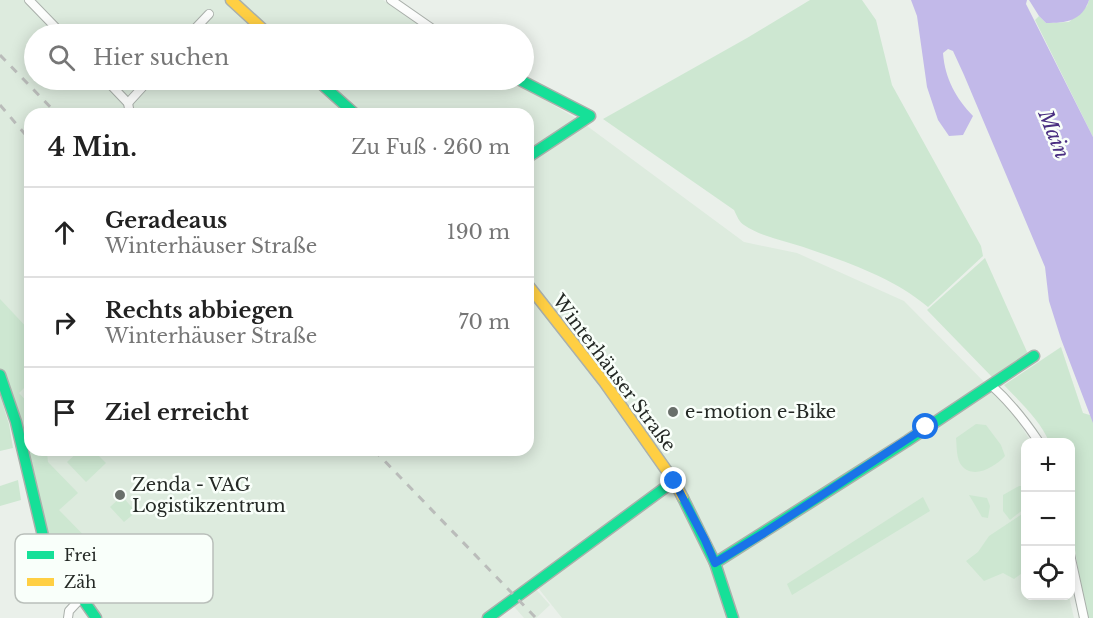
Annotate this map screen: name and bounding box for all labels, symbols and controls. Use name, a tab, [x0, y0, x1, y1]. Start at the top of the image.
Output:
search box	[24, 24, 534, 90]
icon: search	[45, 41, 78, 74]
text: Hier suchen	[93, 44, 229, 71]
water label: Main	[1033, 105, 1075, 162]
text: 4 Min.	[48, 131, 137, 163]
text: Zu Fuß · 260 m	[351, 135, 510, 159]
text: Geradeaus	[105, 207, 227, 234]
icon: ahead	[48, 216, 81, 249]
text: 190 m	[447, 220, 510, 244]
text: Winterhäuser Straße	[105, 234, 317, 258]
street label: Winterhäuser Straße	[547, 289, 680, 456]
text: Rechts abbiegen	[105, 297, 294, 324]
icon: right	[48, 306, 81, 339]
text: 70 m	[458, 310, 510, 334]
text: Winterhäuser Straße	[105, 324, 317, 348]
icon: arrive	[48, 396, 81, 429]
text: Ziel erreicht	[105, 399, 249, 426]
place label: e-motion e-Bike	[685, 401, 836, 423]
marker: e-motion e-Bike	[666, 405, 680, 419]
route start	[912, 413, 938, 439]
map controls	[1021, 438, 1075, 600]
button: +	[1021, 438, 1075, 492]
route end	[660, 467, 686, 493]
place label: Zenda - VAG Logistikzentrum	[132, 474, 286, 517]
marker: Zenda - VAG Logistikzentrum	[113, 488, 127, 502]
button: −	[1021, 492, 1075, 546]
legend	[15, 534, 213, 603]
text: Frei	[64, 545, 97, 565]
button: locate	[1021, 546, 1075, 600]
text: Zäh	[64, 572, 96, 592]

